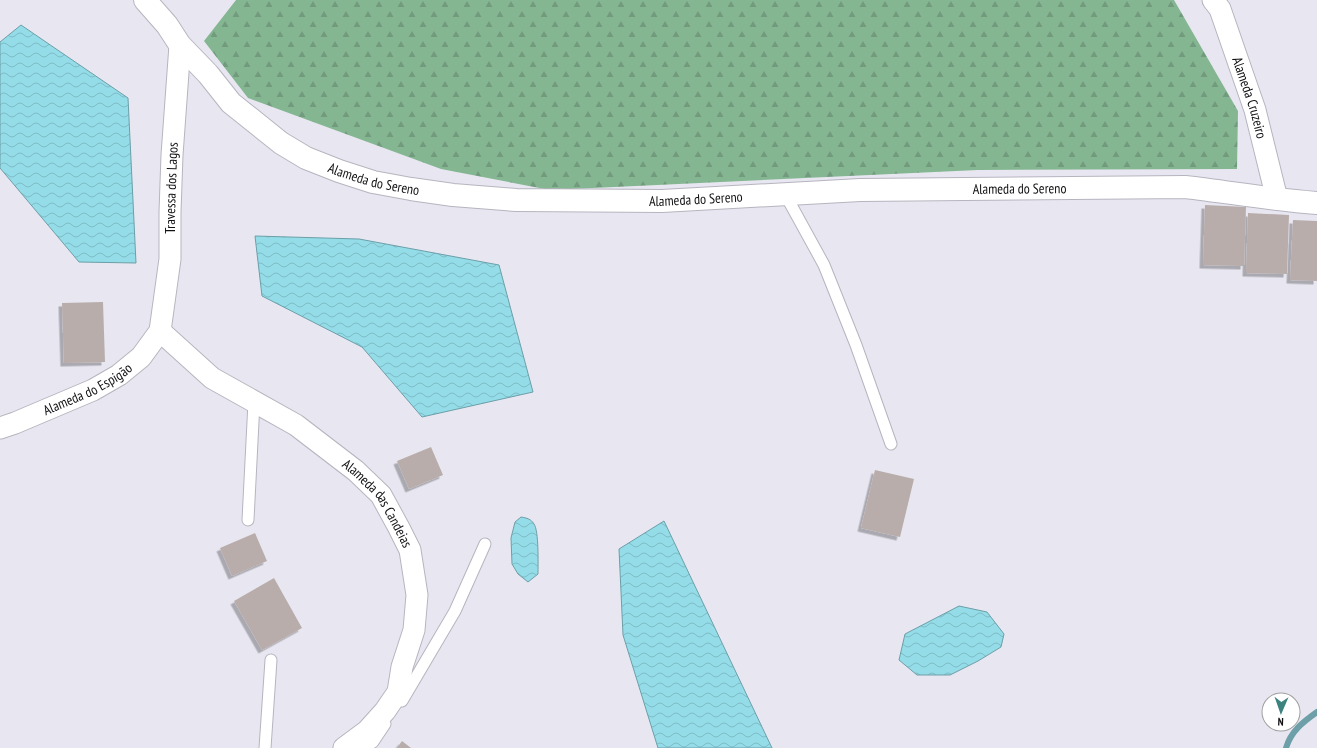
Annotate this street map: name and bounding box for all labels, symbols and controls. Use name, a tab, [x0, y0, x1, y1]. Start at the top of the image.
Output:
street label: Alameda Cruzeiro	[1228, 54, 1271, 140]
street label: Travessa dos Lagos	[161, 141, 182, 234]
street label: Alameda do Sereno	[325, 159, 421, 199]
street label: Alameda do Sereno	[973, 179, 1067, 198]
street label: Alameda do Sereno	[649, 188, 743, 210]
street label: Alameda do Espigão	[40, 359, 136, 419]
street label: Alameda das Candeias	[339, 455, 416, 551]
north arrow	[1261, 692, 1301, 732]
text: N	[1277, 715, 1284, 729]

